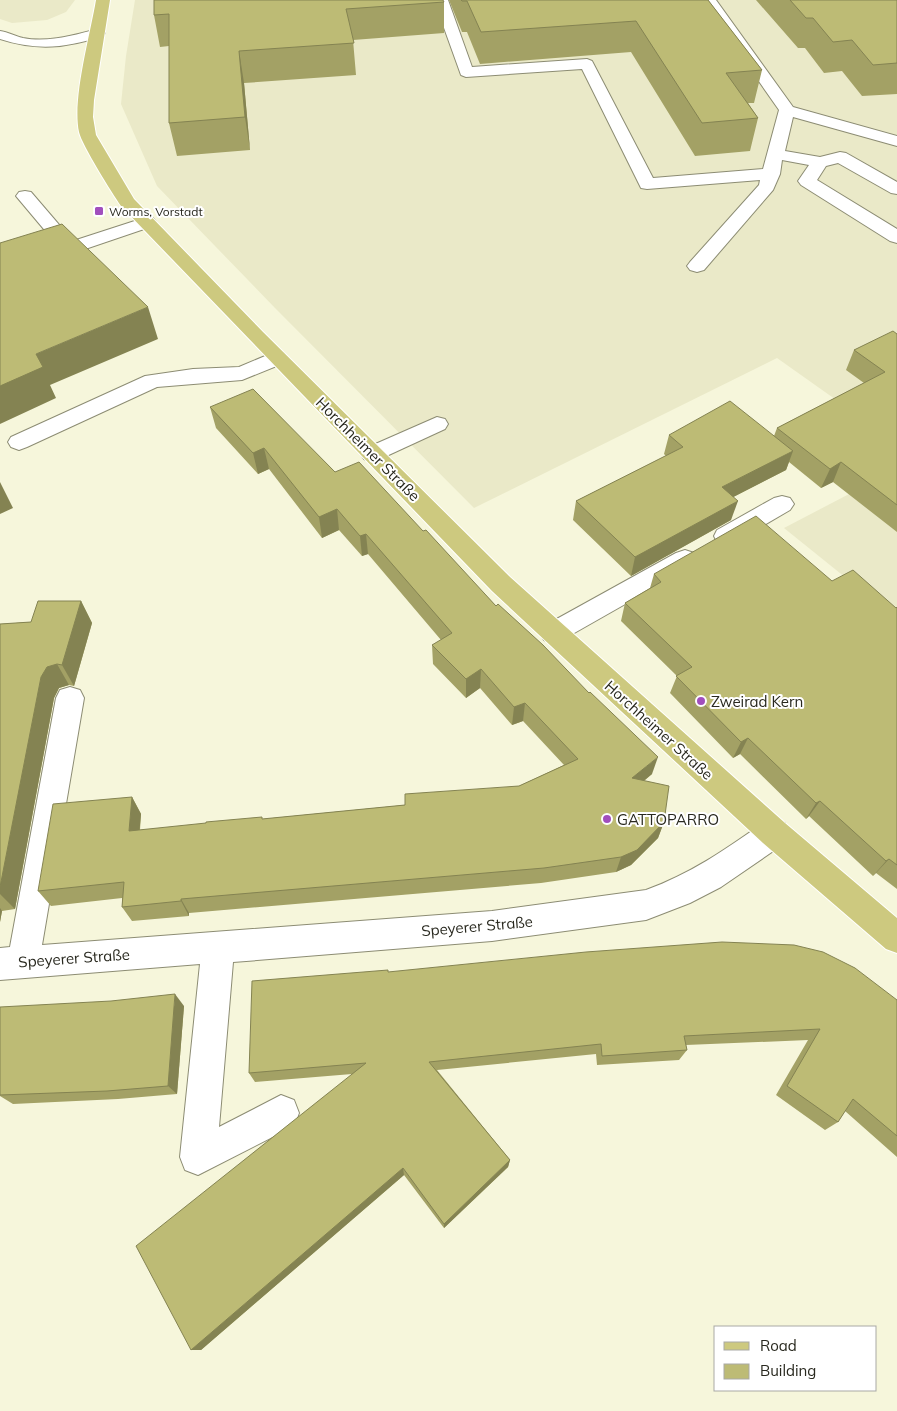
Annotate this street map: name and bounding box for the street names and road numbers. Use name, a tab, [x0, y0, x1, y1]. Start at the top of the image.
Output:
street label: Horchheimer Straße	[312, 393, 424, 505]
street label: Horchheimer Straße	[601, 676, 717, 784]
street label: Speyerer Straße	[420, 912, 534, 940]
street label: Speyerer Straße	[18, 945, 130, 971]

